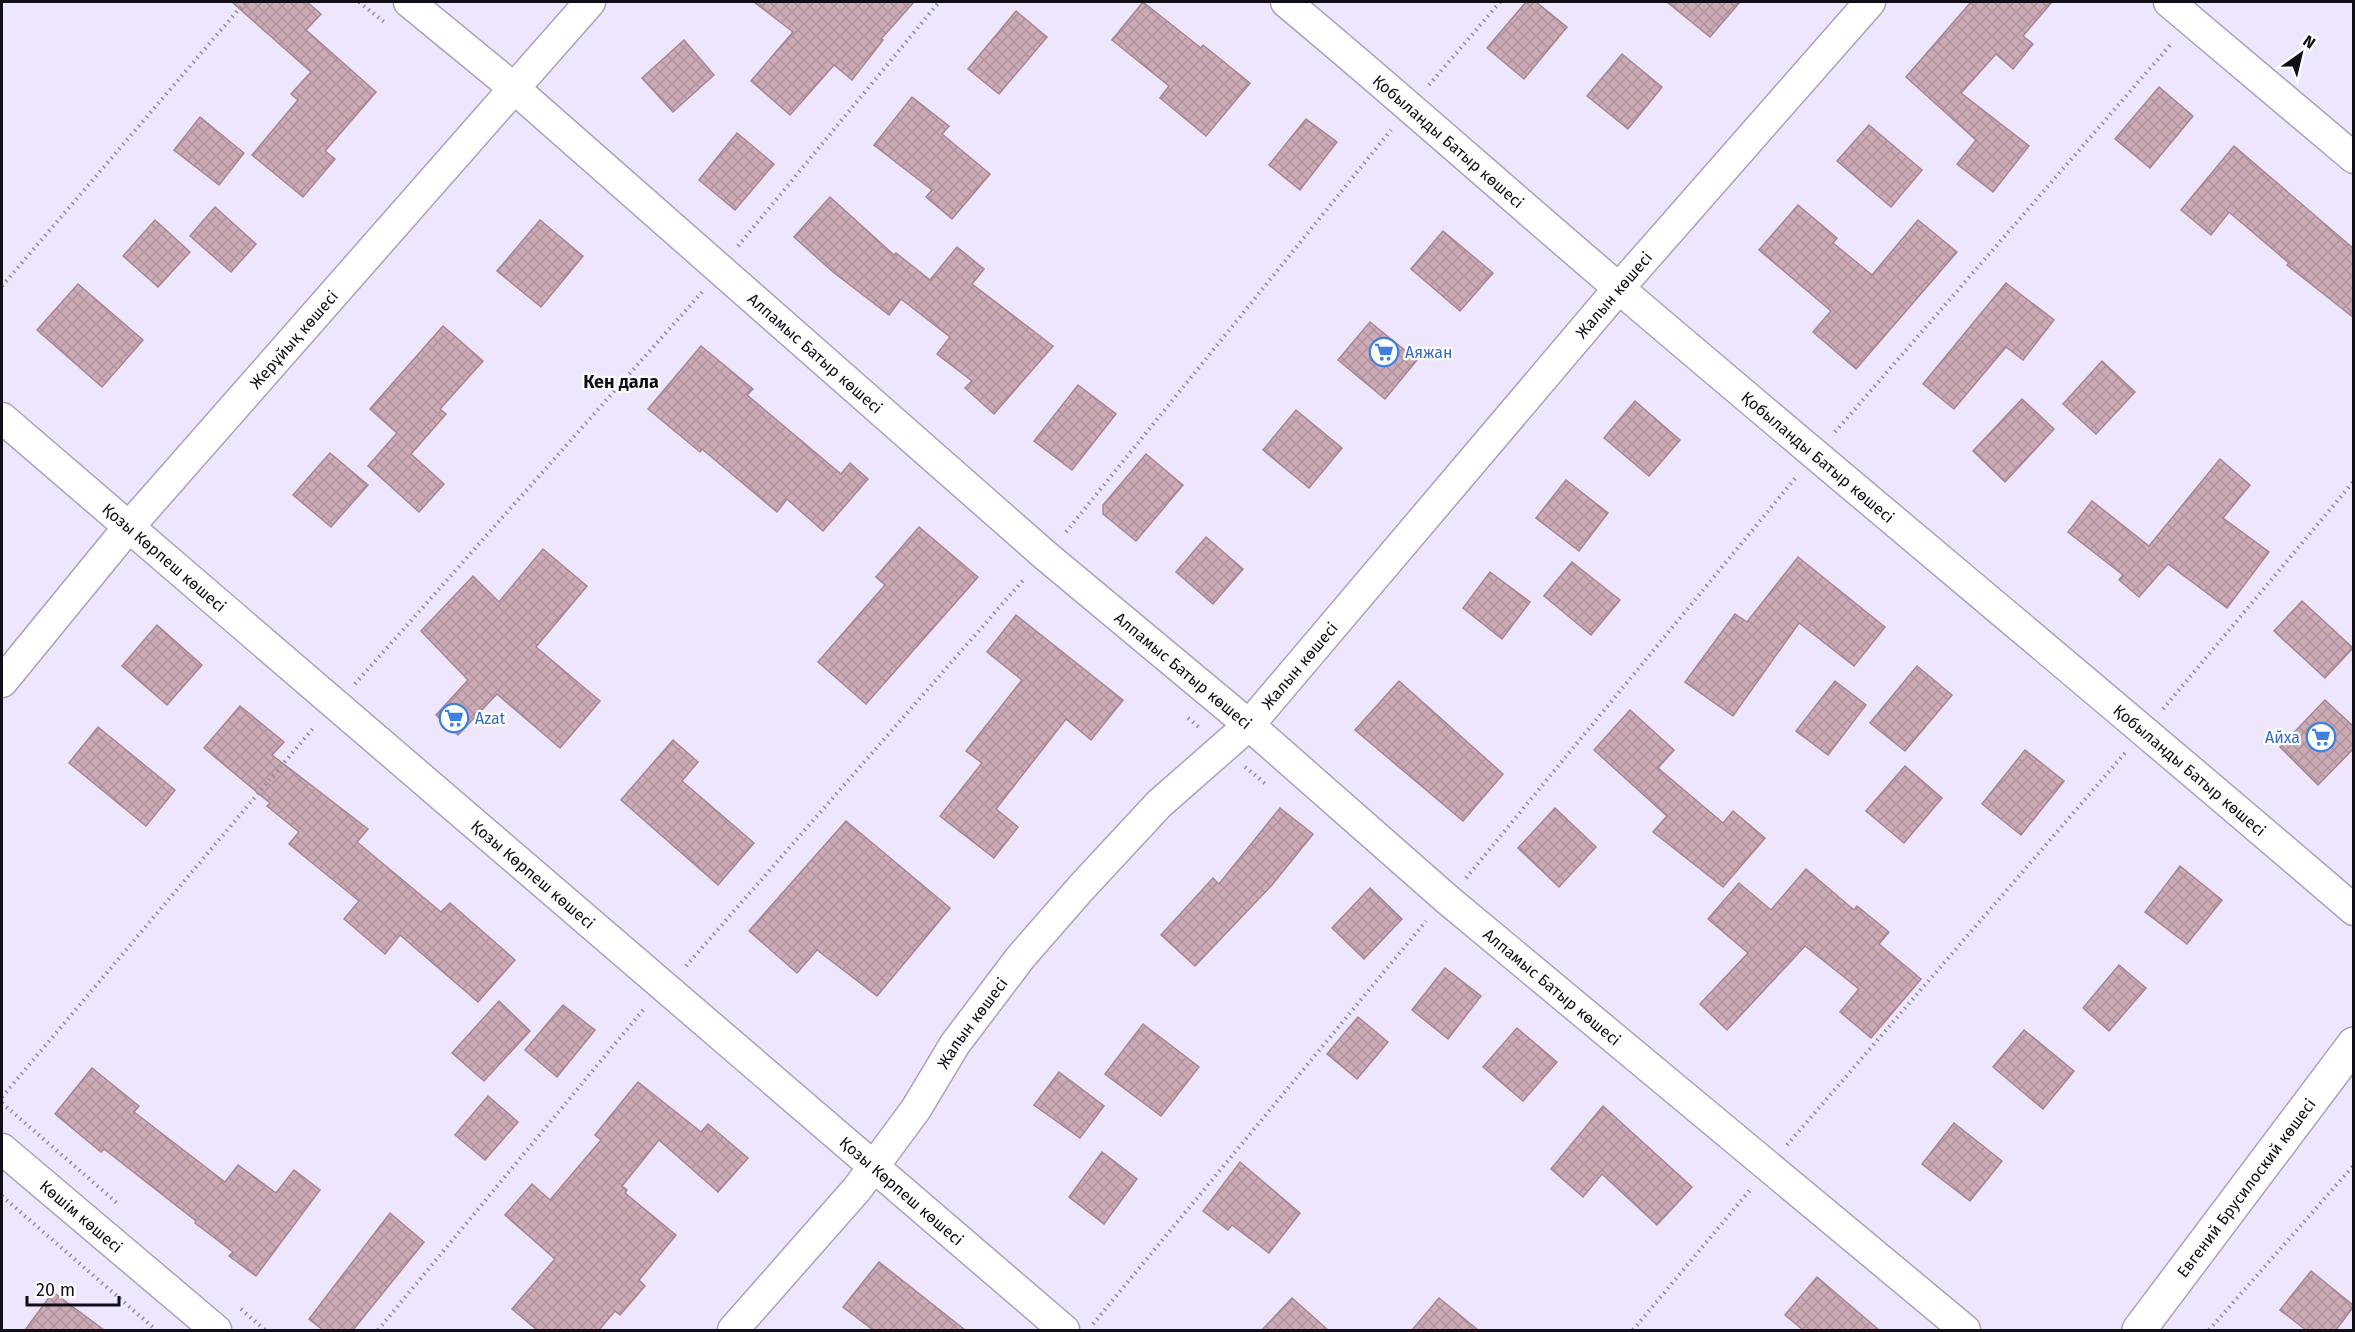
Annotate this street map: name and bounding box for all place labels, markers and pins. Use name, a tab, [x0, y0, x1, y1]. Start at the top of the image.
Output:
supermarket icon: Аяжан	[1368, 336, 1400, 368]
place label: Аяжан	[1405, 343, 1452, 362]
supermarket icon: Azat	[438, 702, 470, 734]
place label: Azat	[475, 709, 506, 728]
supermarket icon: Айха	[2305, 721, 2337, 753]
place label: Айха	[2265, 728, 2300, 747]

